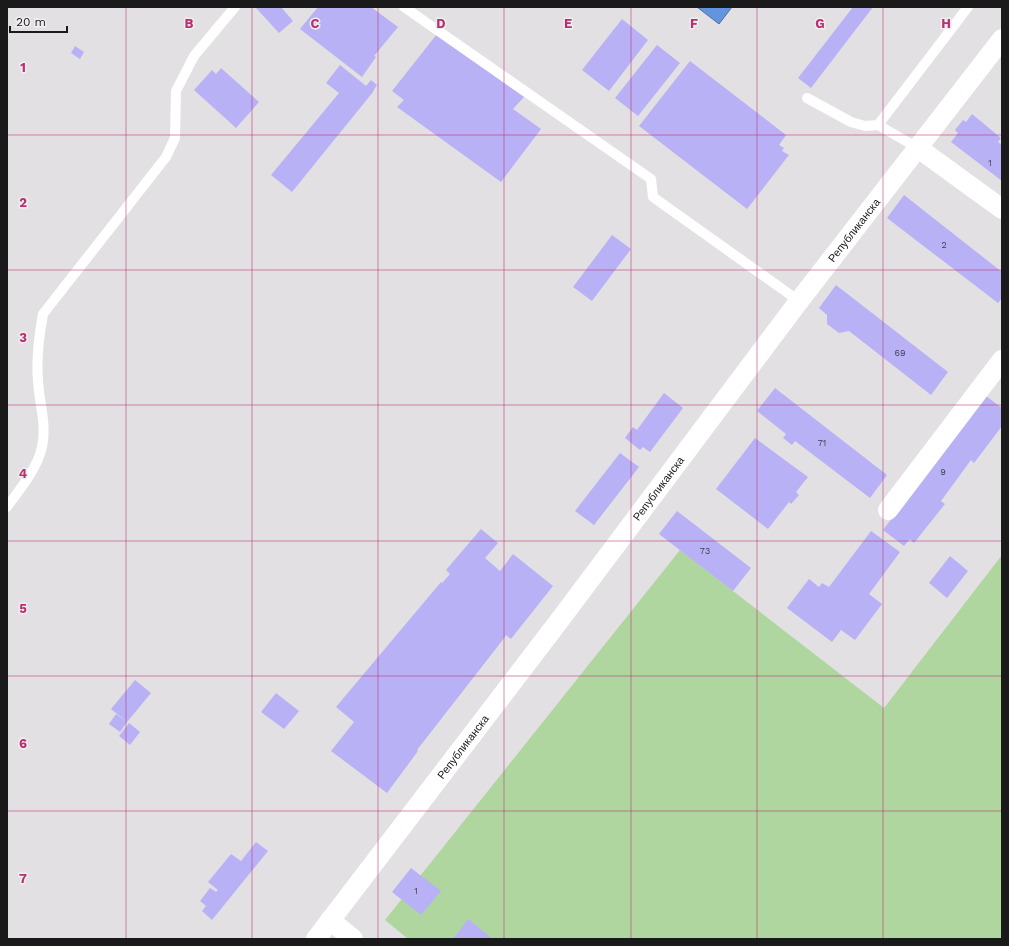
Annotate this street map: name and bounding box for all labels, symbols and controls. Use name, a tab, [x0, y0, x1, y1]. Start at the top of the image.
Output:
scale bar	[10, 8, 67, 34]
text: 20 m	[16, 15, 46, 29]
text: B	[185, 16, 194, 31]
text: C	[311, 16, 320, 31]
text: D	[436, 16, 446, 31]
text: E	[564, 16, 572, 31]
text: F	[690, 16, 698, 31]
text: G	[815, 16, 825, 31]
text: H	[941, 16, 951, 31]
text: 1	[20, 60, 26, 75]
house number: 1	[988, 158, 992, 168]
text: 2	[19, 195, 27, 210]
street label: Републиканска	[825, 195, 883, 264]
house number: 2	[941, 240, 947, 250]
text: 3	[19, 330, 27, 345]
house number: 69	[894, 348, 906, 358]
house number: 71	[818, 438, 826, 448]
street label: Републиканска	[630, 453, 687, 523]
text: 4	[19, 466, 28, 481]
house number: 9	[940, 467, 946, 477]
house number: 73	[700, 546, 710, 556]
text: 5	[19, 601, 27, 616]
street label: Републиканска	[434, 712, 492, 781]
text: 6	[19, 736, 27, 751]
text: 7	[19, 871, 27, 886]
house number: 1	[414, 886, 418, 896]

